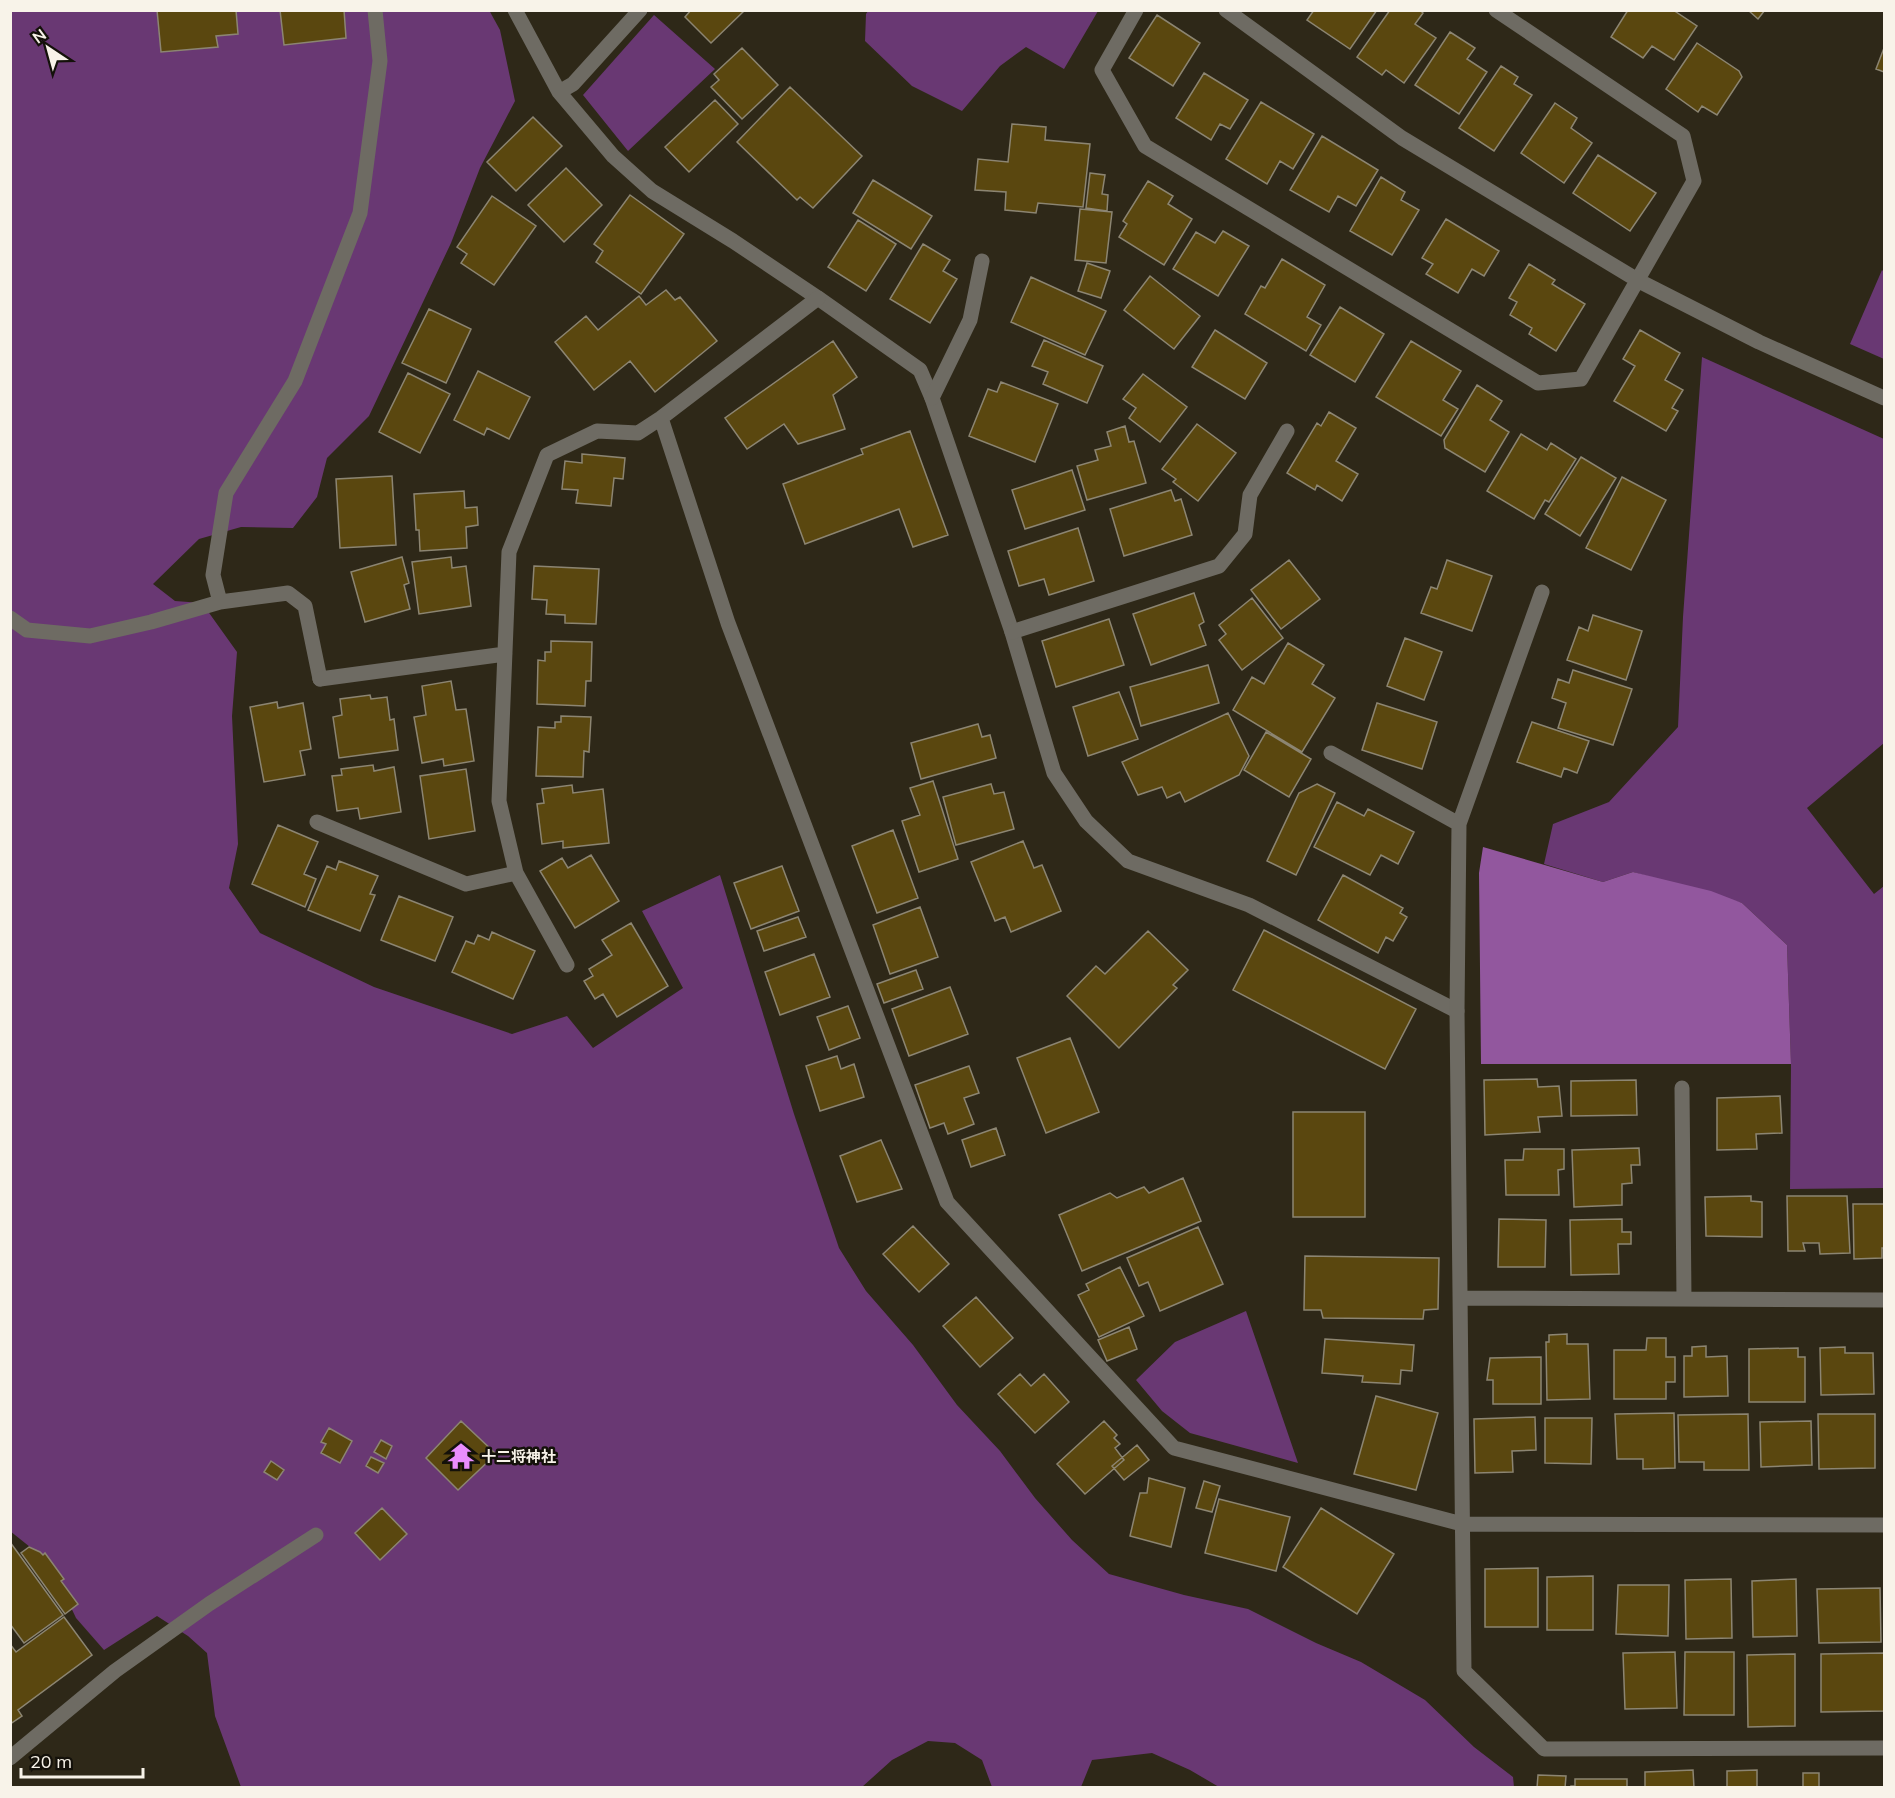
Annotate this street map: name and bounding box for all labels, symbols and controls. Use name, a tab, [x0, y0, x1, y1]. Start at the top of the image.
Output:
north arrow	[18, 18, 78, 78]
text: N	[28, 24, 50, 48]
temple icon: 十二将神社	[446, 1441, 476, 1471]
place label: 十二将神社	[481, 1447, 556, 1466]
scale bar	[21, 1741, 142, 1779]
text: 20 m	[30, 1750, 72, 1773]

